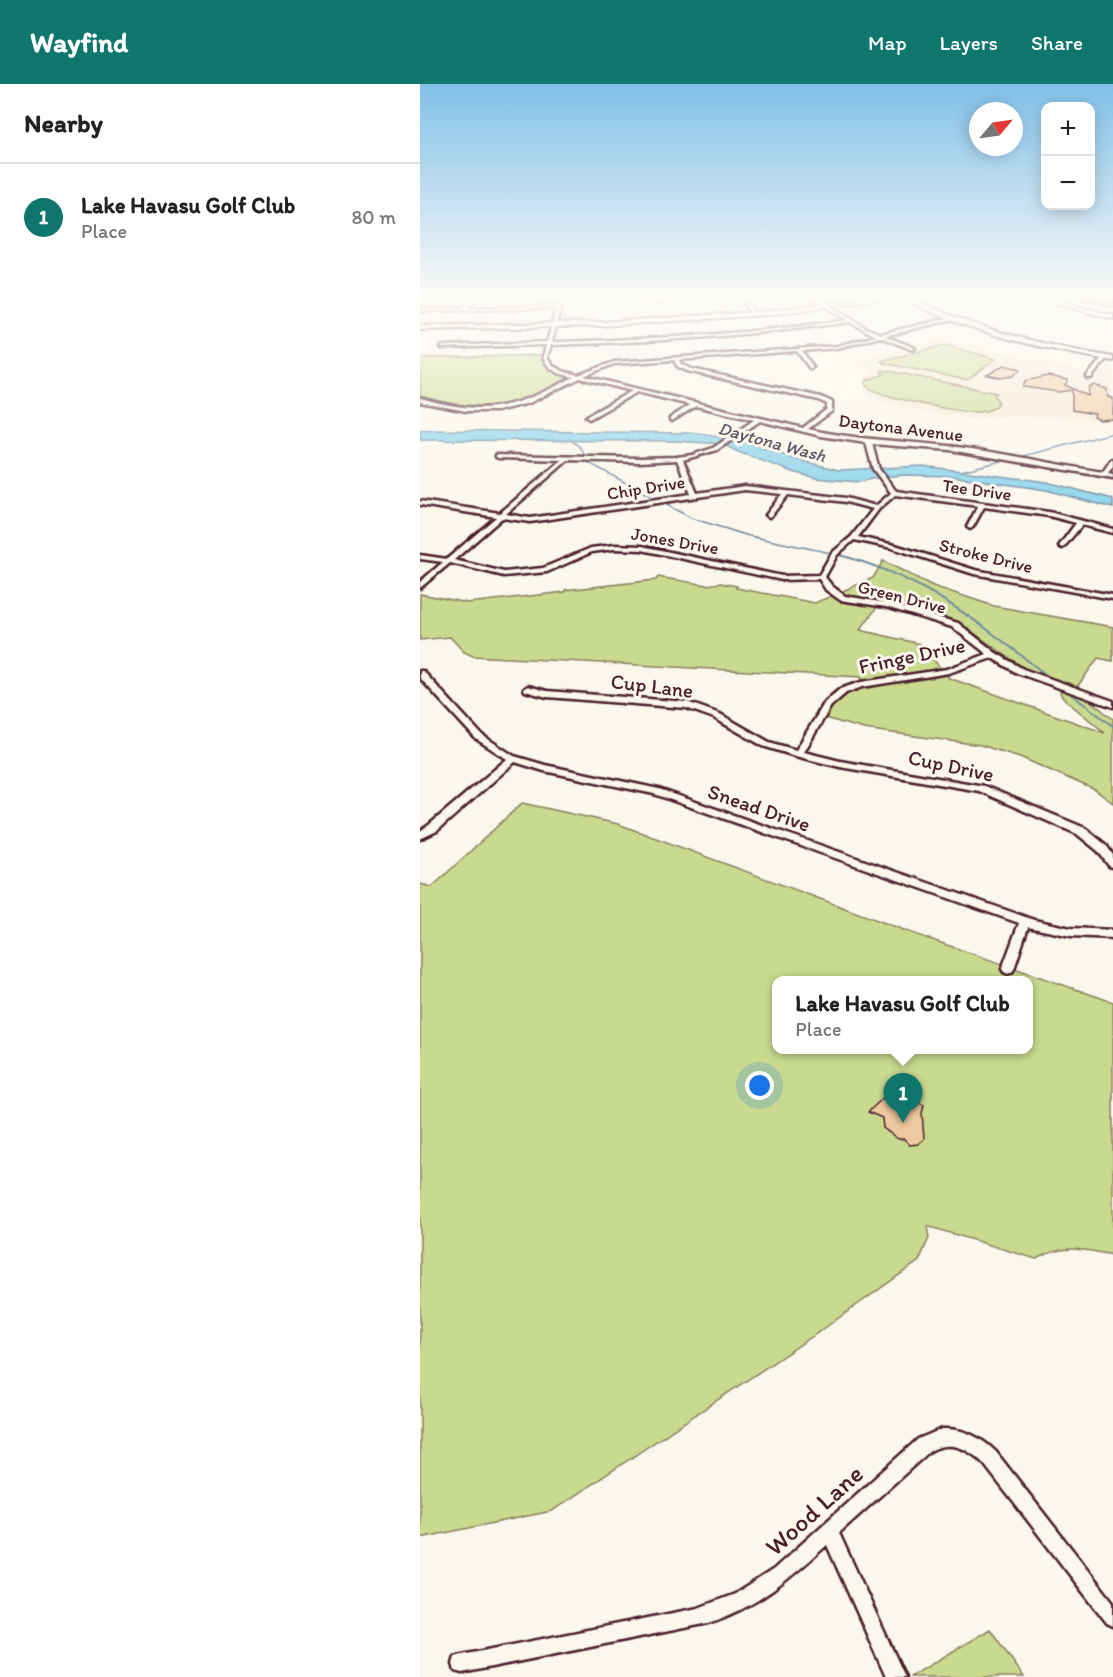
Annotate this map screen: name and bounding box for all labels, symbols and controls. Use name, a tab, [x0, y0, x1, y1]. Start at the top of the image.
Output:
text: Wayfind	[30, 25, 128, 59]
text: Map	[868, 30, 907, 55]
text: Layers	[940, 30, 998, 55]
text: Share	[1031, 30, 1083, 55]
north arrow	[969, 102, 1023, 156]
map controls	[1041, 102, 1095, 210]
button: +	[1041, 102, 1095, 156]
text: Nearby	[24, 107, 103, 139]
button: −	[1041, 156, 1095, 210]
text: Lake Havasu Golf Club	[81, 192, 295, 219]
text: 1	[39, 205, 48, 229]
text: 80 m	[351, 205, 396, 229]
text: Place	[81, 219, 127, 243]
street label: Daytona Avenue	[837, 409, 965, 447]
water label: Daytona Wash	[716, 417, 829, 467]
street label: Chip Drive	[605, 471, 687, 505]
street label: Tee Drive	[941, 474, 1013, 506]
street label: Jones Drive	[630, 522, 720, 560]
street label: Stroke Drive	[937, 534, 1035, 578]
street label: Green Drive	[855, 575, 949, 619]
street label: Fringe Drive	[856, 632, 967, 679]
street label: Cup Lane	[609, 668, 695, 703]
street label: Cup Drive	[906, 744, 996, 787]
street label: Snead Drive	[705, 778, 814, 837]
popup	[772, 976, 1033, 1054]
text: Lake Havasu Golf Club	[795, 990, 1010, 1017]
text: Place	[795, 1017, 841, 1041]
your location	[745, 1071, 774, 1100]
pin: 1	[884, 1074, 922, 1123]
street label: Wood Lane	[758, 1458, 870, 1562]

